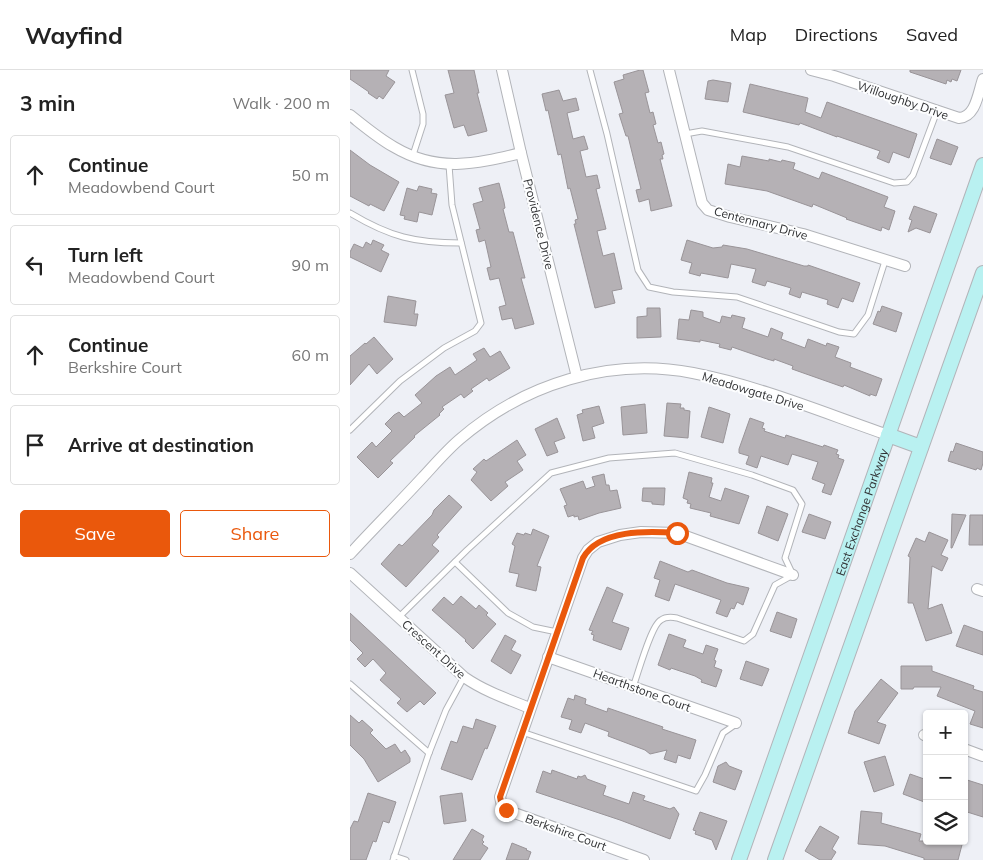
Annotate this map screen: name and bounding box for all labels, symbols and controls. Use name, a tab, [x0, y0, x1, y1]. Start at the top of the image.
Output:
text: Wayfind	[25, 20, 123, 50]
text: Map	[730, 23, 767, 46]
text: Directions	[795, 23, 878, 46]
text: Saved	[906, 23, 958, 46]
street label: Willoughby Drive	[855, 77, 951, 123]
text: 3 min	[20, 90, 75, 116]
text: Walk · 200 m	[232, 93, 330, 113]
text: Continue	[68, 153, 148, 177]
icon: ahead	[21, 161, 49, 189]
text: 50 m	[292, 165, 329, 185]
text: Meadowbend Court	[68, 177, 215, 197]
street label: Providence Drive	[520, 177, 558, 271]
street label: Centennary Drive	[712, 203, 810, 243]
text: Turn left	[68, 243, 143, 267]
icon: left	[21, 251, 49, 279]
text: 90 m	[292, 255, 329, 275]
text: Meadowbend Court	[68, 267, 215, 287]
text: Continue	[68, 333, 148, 357]
icon: ahead	[21, 341, 49, 369]
text: 60 m	[292, 345, 329, 365]
text: Berkshire Court	[68, 357, 182, 377]
street label: Meadowgate Drive	[700, 368, 806, 414]
icon: arrive	[21, 431, 49, 459]
text: Arrive at destination	[68, 433, 254, 457]
street label: East Exchange Parkway	[832, 446, 891, 577]
button: Save	[20, 510, 170, 557]
button: Share	[180, 510, 330, 557]
route start	[666, 522, 689, 545]
street label: Crescent Drive	[399, 616, 469, 682]
street label: Hearthstone Court	[591, 665, 693, 715]
map controls	[923, 710, 968, 845]
button: +	[923, 710, 968, 755]
button: −	[923, 755, 968, 800]
route end	[495, 799, 518, 822]
button: layers	[923, 800, 968, 845]
street label: Berkshire Court	[523, 810, 609, 854]

